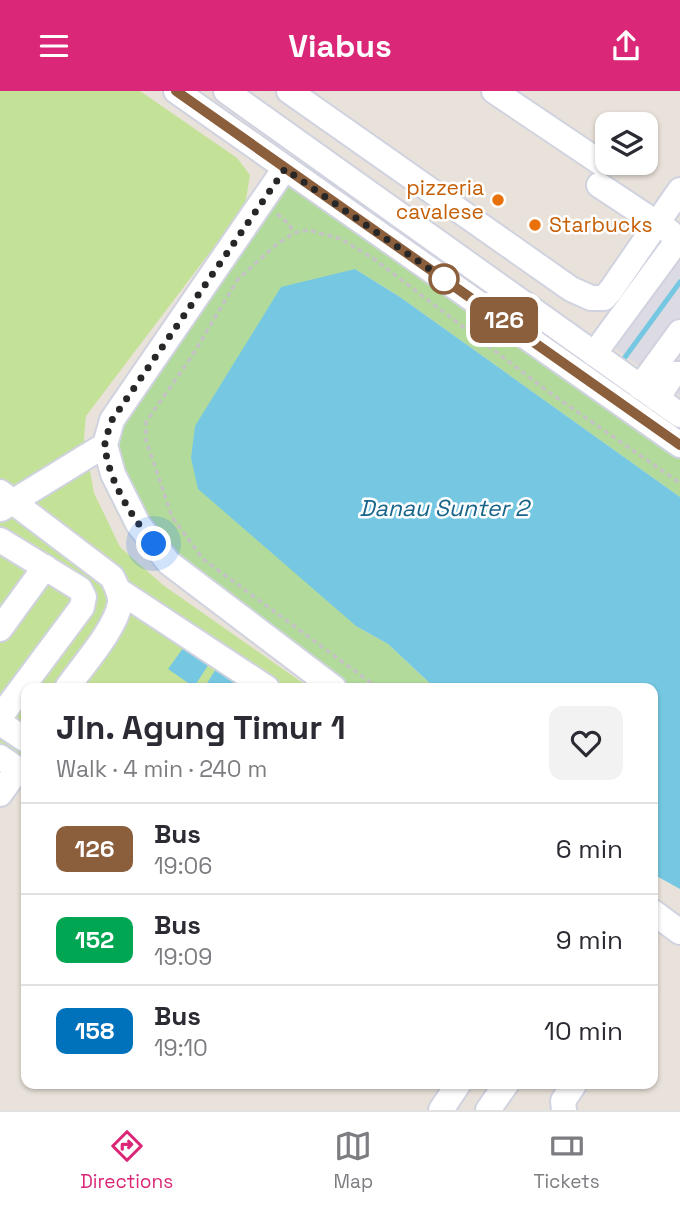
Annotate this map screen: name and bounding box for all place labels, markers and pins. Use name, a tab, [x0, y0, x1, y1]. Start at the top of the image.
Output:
place label: pizzeria cavalese	[396, 174, 484, 225]
marker: pizzeria cavalese	[490, 192, 506, 208]
place label: Starbucks	[549, 211, 653, 238]
marker: Starbucks	[527, 217, 543, 233]
unlabelled marker	[429, 264, 459, 294]

